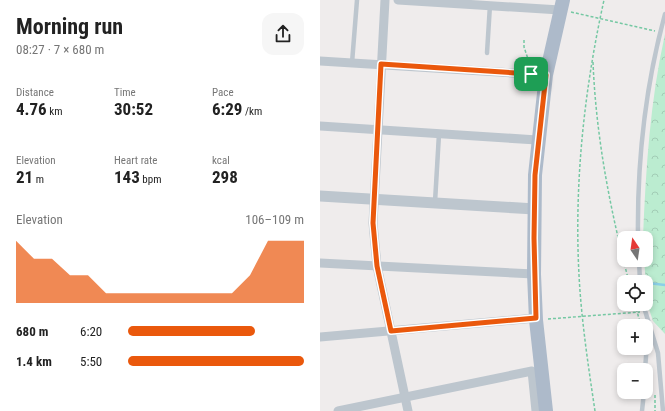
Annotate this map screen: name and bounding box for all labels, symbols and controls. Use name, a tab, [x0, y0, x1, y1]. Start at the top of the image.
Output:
button: share	[262, 13, 304, 55]
text: Morning run	[16, 14, 123, 39]
text: 08:27 · 7 × 680 m	[16, 42, 104, 57]
pin	[514, 57, 548, 91]
icon: arrive	[520, 63, 542, 85]
text: Distance	[16, 86, 54, 99]
text: Time	[114, 86, 136, 99]
text: Pace	[212, 86, 234, 99]
text: 4.76	[16, 99, 47, 119]
text: 30:52	[114, 99, 153, 119]
text: 6:29	[212, 99, 242, 119]
text: km	[47, 105, 62, 118]
text: /km	[242, 105, 262, 118]
text: Elevation	[16, 154, 56, 167]
text: Heart rate	[114, 154, 157, 167]
text: kcal	[212, 154, 230, 167]
text: 21	[16, 167, 33, 187]
text: 143	[114, 167, 140, 187]
text: 298	[212, 167, 238, 187]
text: m	[33, 173, 44, 186]
text: bpm	[140, 173, 161, 186]
text: Elevation	[16, 212, 63, 227]
text: 106–109 m	[245, 212, 304, 227]
north arrow	[617, 231, 653, 267]
map controls	[617, 231, 653, 399]
button: locate	[617, 275, 653, 311]
button: +	[617, 319, 653, 355]
text: 680 m	[16, 324, 48, 339]
text: 6:20	[80, 324, 102, 339]
text: 1.4 km	[16, 354, 52, 369]
text: 5:50	[80, 354, 102, 369]
button: −	[617, 363, 653, 399]

